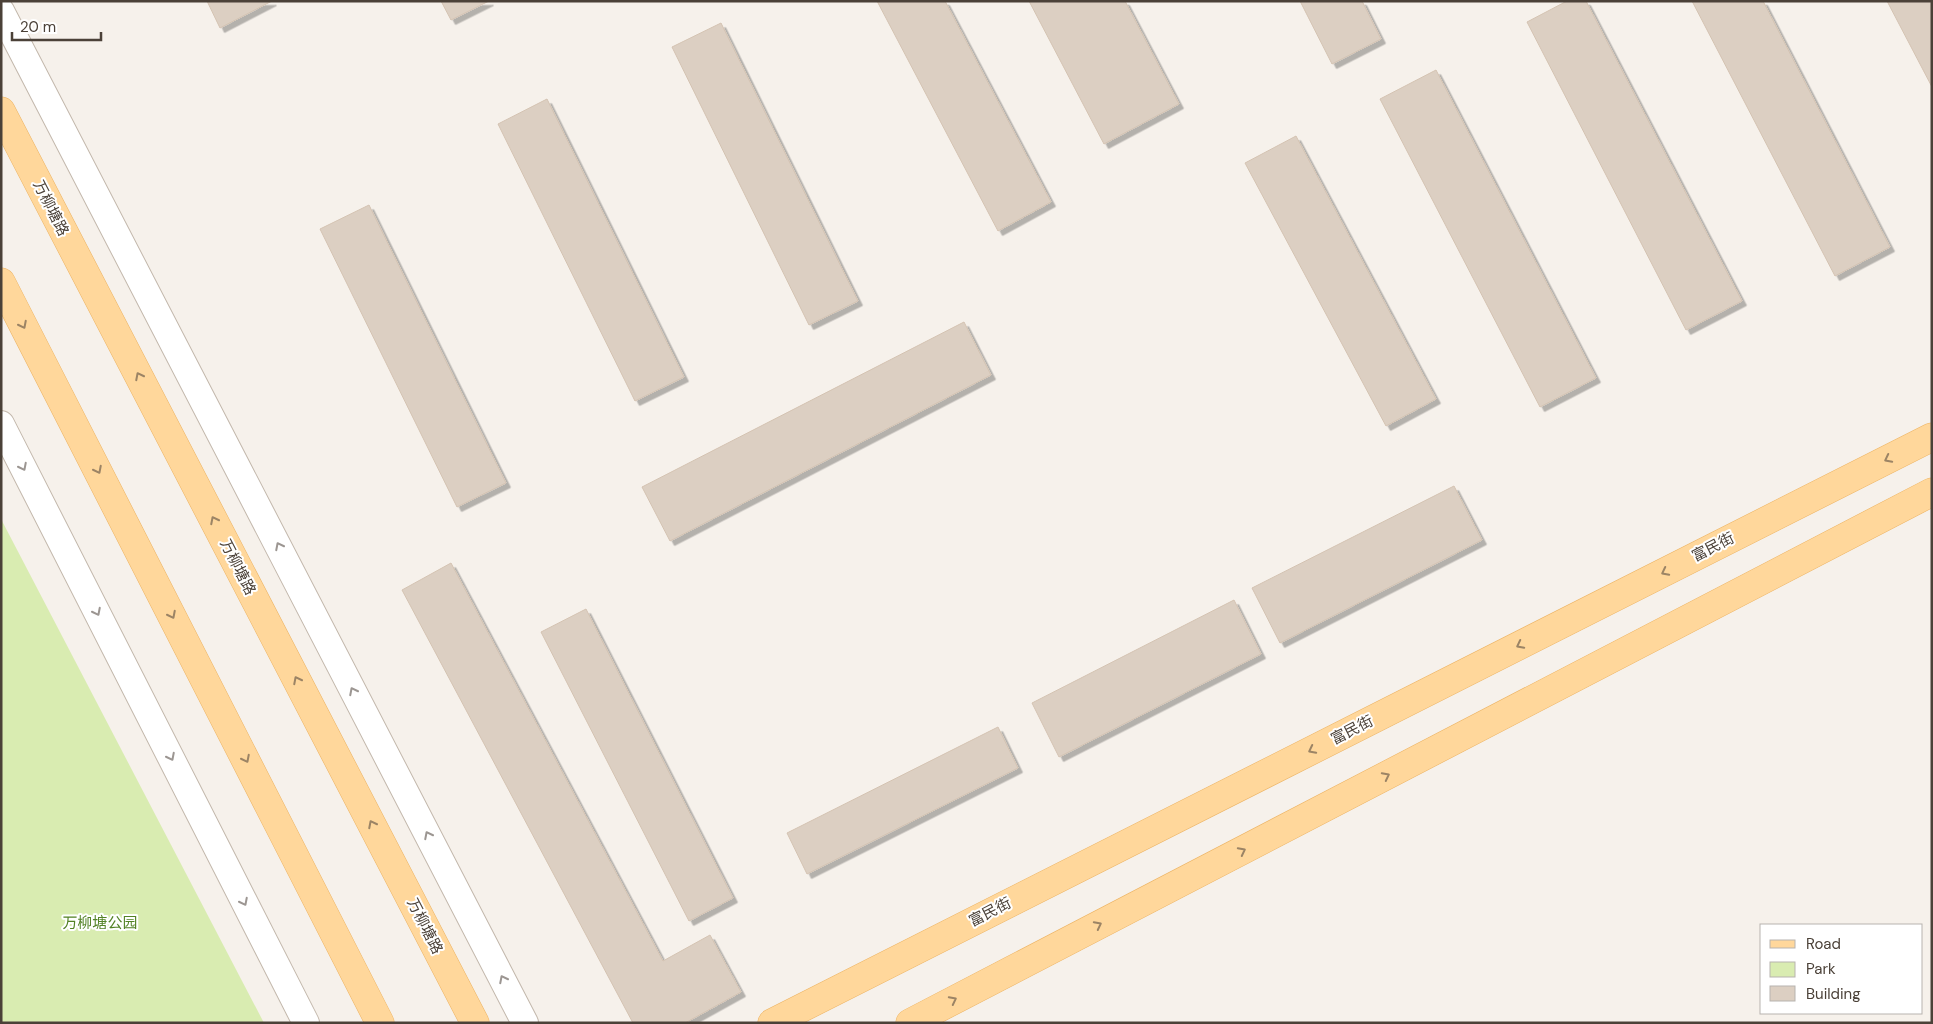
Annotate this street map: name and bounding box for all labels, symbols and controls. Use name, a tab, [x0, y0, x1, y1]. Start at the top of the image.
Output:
scale bar	[12, 10, 101, 42]
text: 20 m	[20, 17, 56, 37]
street label: 万柳塘路	[28, 177, 74, 239]
one-way arrow	[17, 320, 27, 329]
one-way arrow	[135, 372, 145, 381]
one-way arrow	[1884, 453, 1893, 463]
one-way arrow	[17, 462, 27, 471]
one-way arrow	[91, 465, 102, 474]
one-way arrow	[210, 517, 220, 526]
street label: 富民街	[1688, 528, 1738, 566]
street label: 万柳塘路	[215, 536, 261, 598]
one-way arrow	[275, 543, 285, 552]
one-way arrow	[1661, 566, 1670, 576]
one-way arrow	[91, 607, 101, 616]
one-way arrow	[166, 609, 176, 618]
one-way arrow	[1516, 639, 1525, 649]
one-way arrow	[293, 676, 303, 685]
one-way arrow	[349, 687, 359, 696]
street label: 富民街	[1327, 711, 1377, 749]
one-way arrow	[1309, 744, 1318, 754]
one-way arrow	[165, 751, 175, 760]
one-way arrow	[240, 754, 250, 763]
one-way arrow	[1381, 772, 1390, 782]
one-way arrow	[368, 820, 378, 829]
one-way arrow	[424, 831, 434, 840]
one-way arrow	[1237, 847, 1246, 857]
street label: 富民街	[965, 893, 1015, 931]
street label: 万柳塘路	[402, 895, 448, 957]
one-way arrow	[238, 896, 248, 905]
park label: 万柳塘公园	[62, 913, 138, 933]
one-way arrow	[1092, 921, 1101, 931]
legend	[1760, 924, 1923, 1014]
text: Road	[1806, 934, 1841, 954]
text: Park	[1806, 959, 1836, 979]
one-way arrow	[499, 976, 509, 985]
text: Building	[1806, 984, 1861, 1004]
one-way arrow	[948, 996, 957, 1006]

